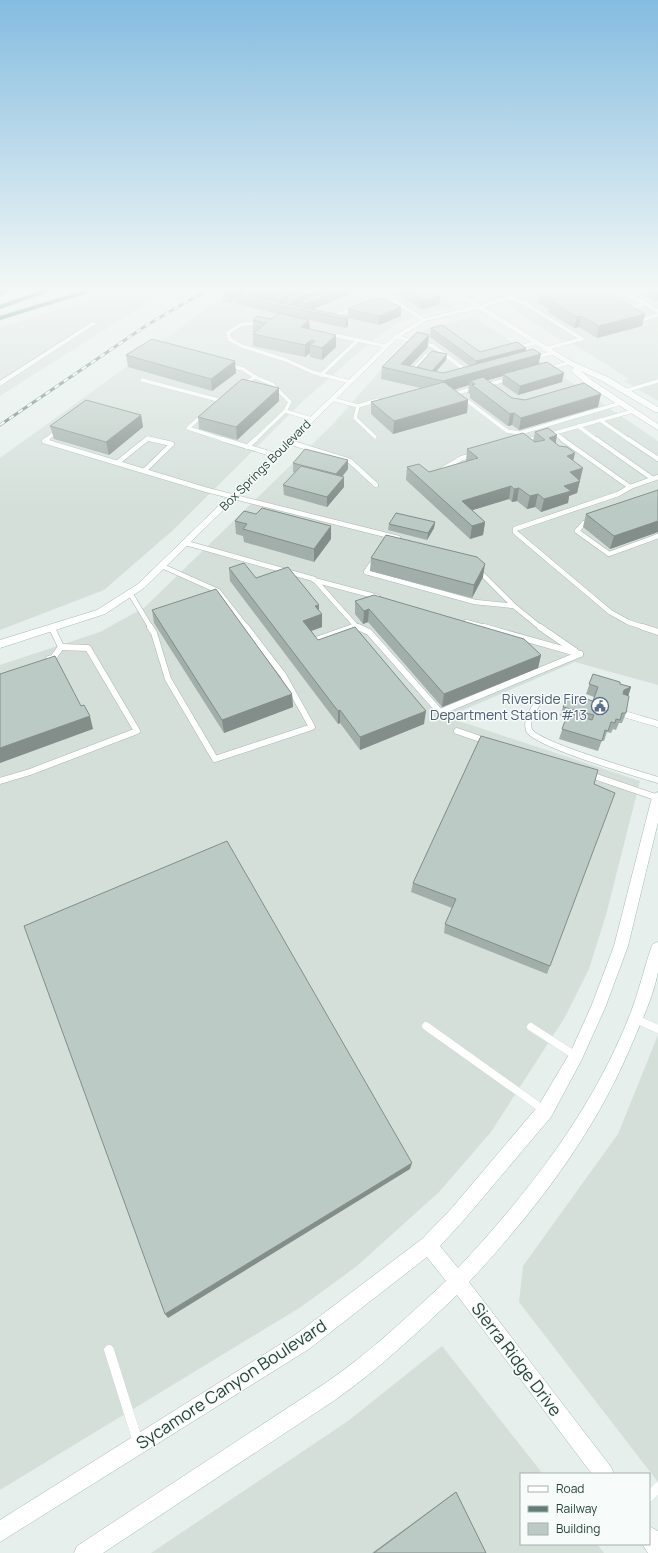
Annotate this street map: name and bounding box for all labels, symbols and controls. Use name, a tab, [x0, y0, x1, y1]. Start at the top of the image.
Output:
street label: Box Springs Boulevard	[216, 416, 314, 514]
place label: Riverside Fire Department Station #13	[430, 689, 587, 724]
public building icon: Riverside Fire Department Station #13	[590, 696, 610, 716]
street label: Sierra Ridge Drive	[467, 1297, 567, 1421]
street label: Sycamore Canyon Boulevard	[131, 1314, 331, 1454]
legend	[520, 1473, 650, 1545]
text: Road	[556, 1480, 584, 1497]
text: Railway	[556, 1500, 598, 1517]
text: Building	[556, 1520, 600, 1537]

